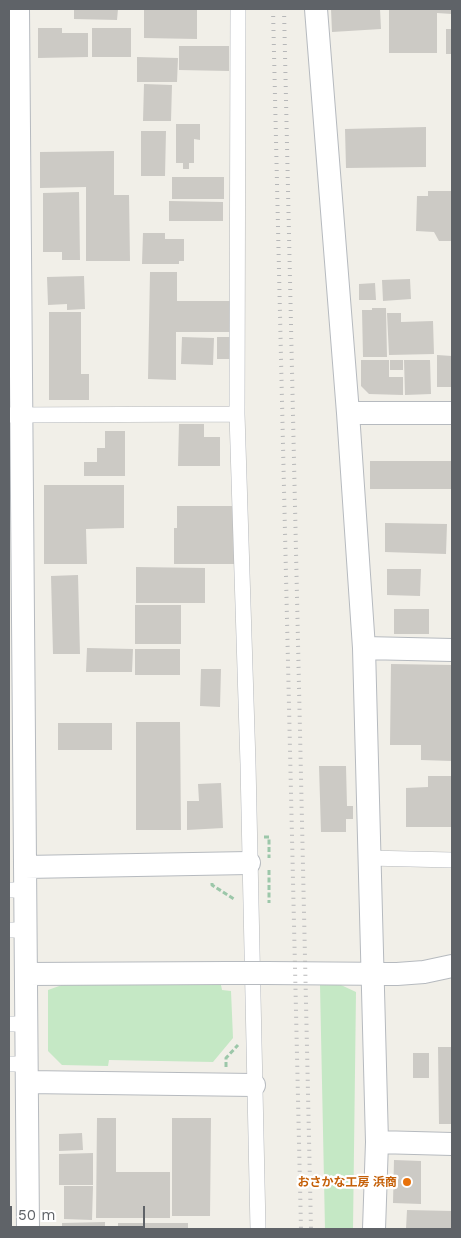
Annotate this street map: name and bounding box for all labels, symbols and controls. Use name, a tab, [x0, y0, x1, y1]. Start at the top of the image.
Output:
place label: おさかな工房 浜商	[298, 1175, 397, 1189]
marker: おさかな工房 浜商	[401, 1176, 413, 1188]
scale bar	[12, 1196, 148, 1228]
text: 50 m	[18, 1206, 55, 1224]

